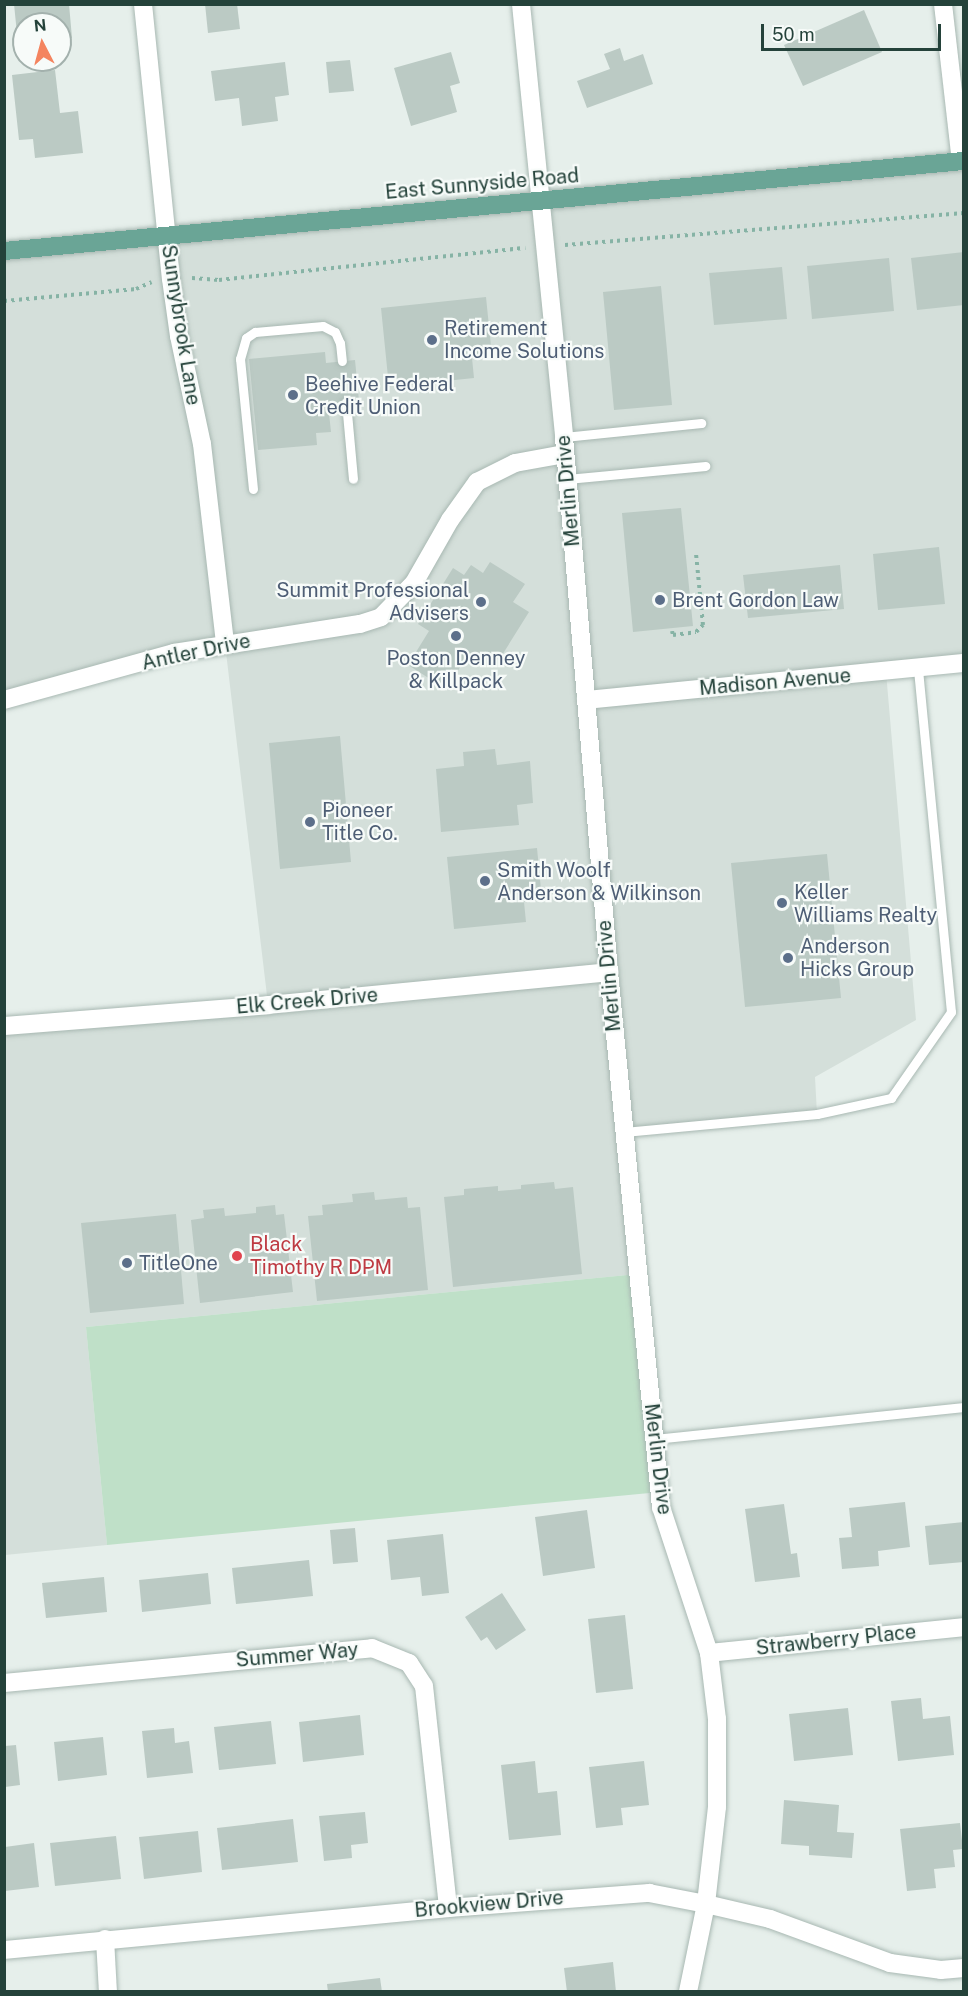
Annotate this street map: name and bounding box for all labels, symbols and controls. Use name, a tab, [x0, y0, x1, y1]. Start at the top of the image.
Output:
north arrow	[12, 12, 72, 72]
scale bar	[764, 12, 944, 50]
text: N	[33, 15, 47, 36]
text: 50 m	[772, 24, 815, 45]
street label: East Sunnyside Road	[384, 164, 580, 204]
street label: Sunnybrook Lane	[156, 243, 206, 407]
place label: Retirement Income Solutions	[444, 316, 604, 363]
marker: Retirement Income Solutions	[425, 333, 439, 347]
place label: Beehive Federal Credit Union	[305, 372, 454, 419]
marker: Beehive Federal Credit Union	[286, 388, 300, 402]
street label: Merlin Drive	[551, 434, 585, 548]
place label: Summit Professional Advisers	[276, 578, 469, 625]
place label: Brent Gordon Law	[672, 588, 839, 612]
marker: Brent Gordon Law	[653, 593, 667, 607]
marker: Summit Professional Advisers	[474, 595, 488, 609]
street label: Antler Drive	[139, 629, 253, 675]
marker: Poston Denney & Killpack	[449, 629, 463, 643]
place label: Poston Denney & Killpack	[386, 646, 526, 693]
street label: Madison Avenue	[698, 663, 852, 701]
place label: Pioneer Title Co.	[322, 798, 398, 845]
marker: Pioneer Title Co.	[303, 815, 317, 829]
place label: Smith Woolf Anderson & Wilkinson	[497, 858, 701, 905]
marker: Smith Woolf Anderson & Wilkinson	[478, 874, 492, 888]
place label: Keller Williams Realty	[794, 880, 937, 927]
marker: Keller Williams Realty	[775, 896, 789, 910]
street label: Merlin Drive	[592, 919, 626, 1033]
place label: Anderson Hicks Group	[800, 934, 914, 981]
marker: Anderson Hicks Group	[781, 951, 795, 965]
street label: Elk Creek Drive	[235, 983, 379, 1019]
place label: Black Timothy R DPM	[250, 1232, 392, 1279]
marker: Black Timothy R DPM	[228, 1247, 246, 1265]
place label: TitleOne	[139, 1251, 218, 1275]
marker: TitleOne	[120, 1256, 134, 1270]
street label: Merlin Drive	[639, 1402, 677, 1516]
street label: Strawberry Place	[755, 1620, 917, 1660]
street label: Summer Way	[235, 1638, 359, 1672]
street label: Brookview Drive	[413, 1886, 565, 1922]

